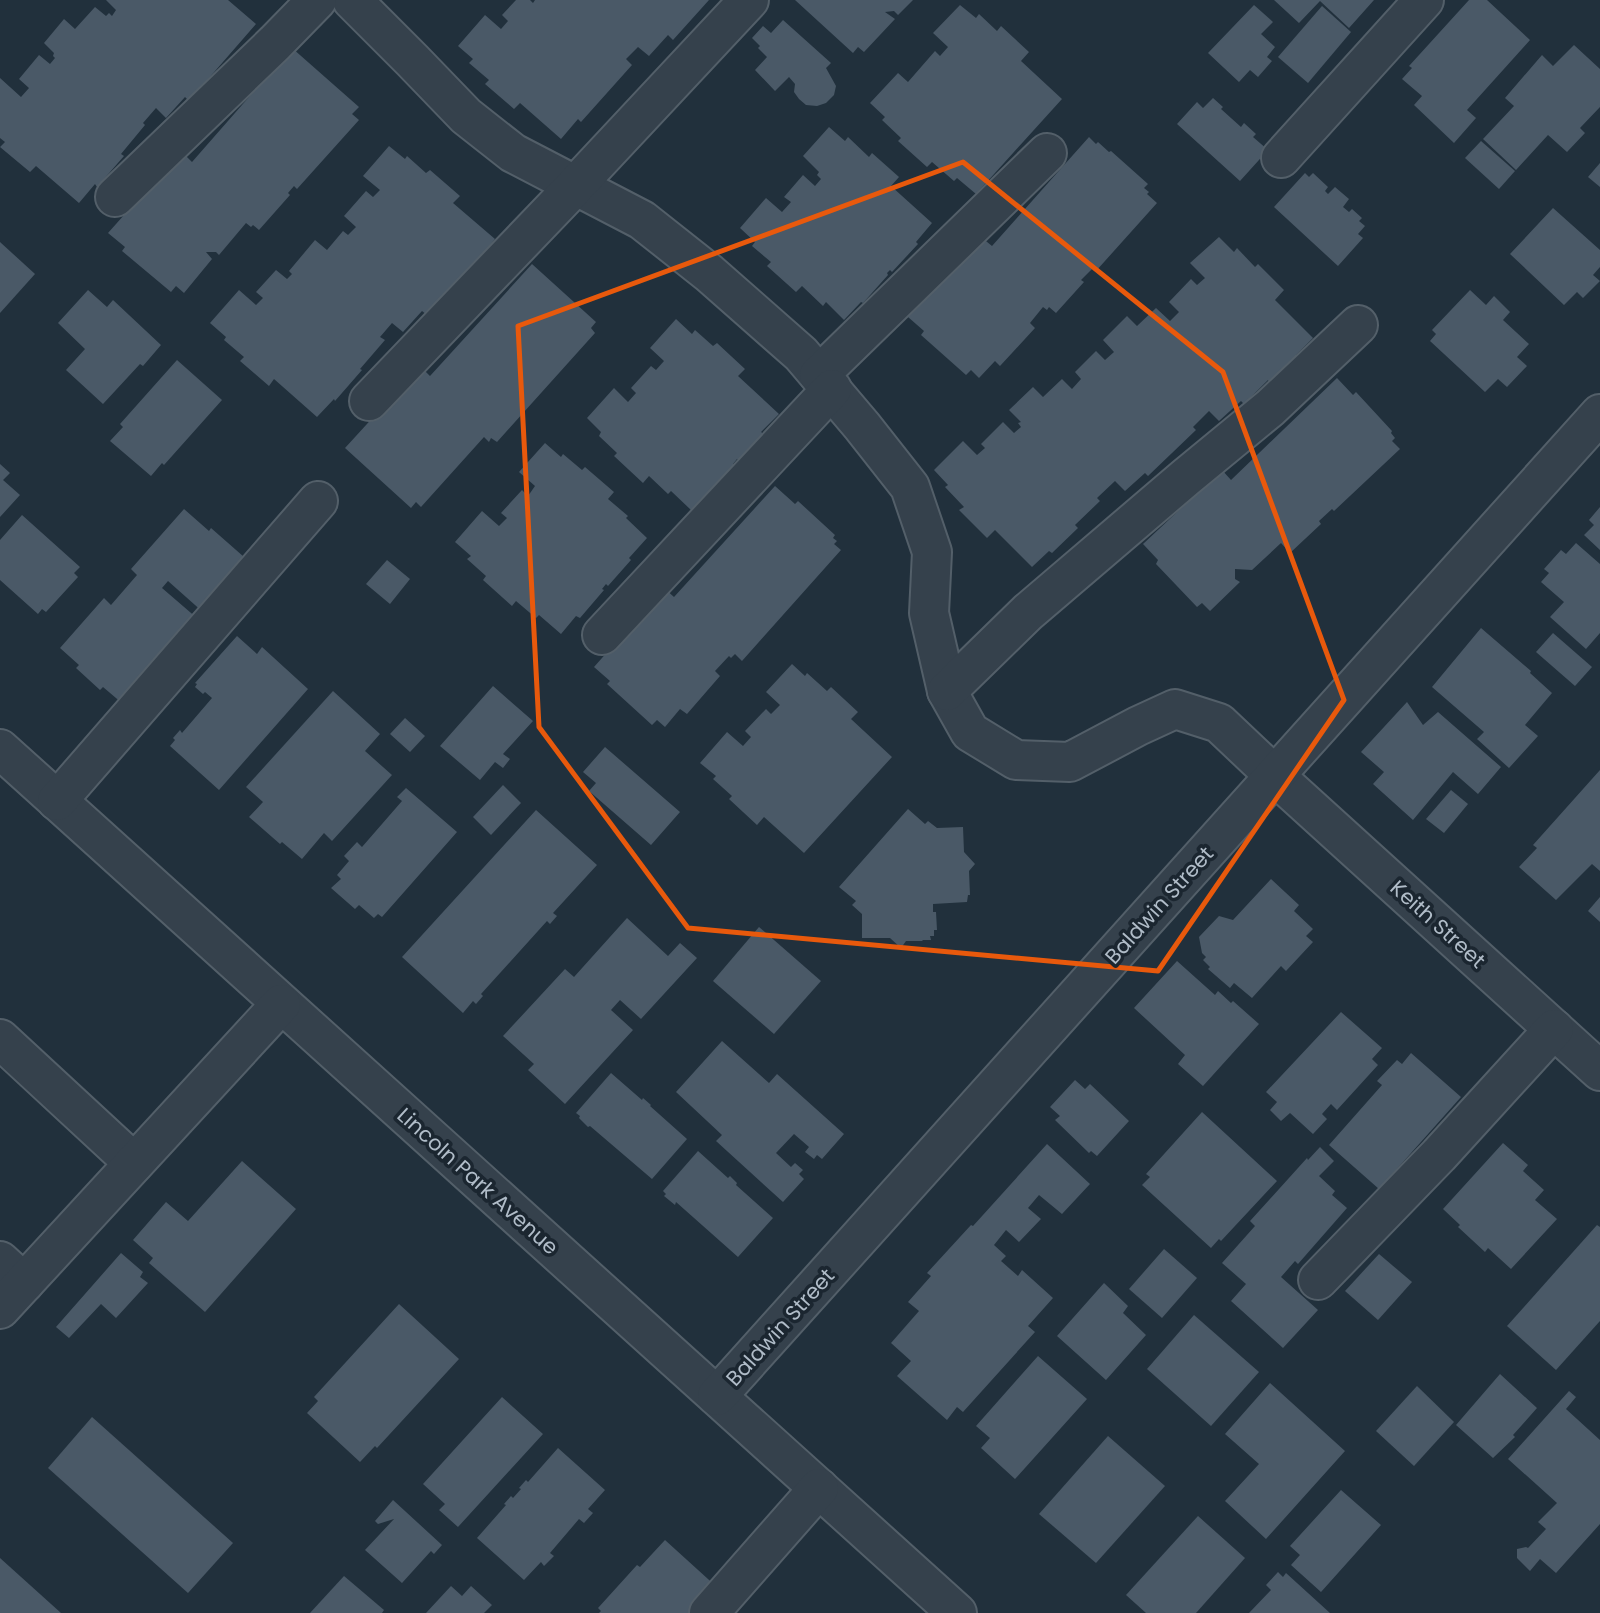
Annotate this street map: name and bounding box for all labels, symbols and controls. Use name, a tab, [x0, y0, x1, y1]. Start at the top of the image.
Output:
street label: Baldwin Street	[1098, 840, 1220, 970]
street label: Keith Street	[1384, 873, 1492, 975]
street label: Lincoln Park Avenue	[391, 1101, 565, 1261]
street label: Baldwin Street	[719, 1262, 841, 1392]

